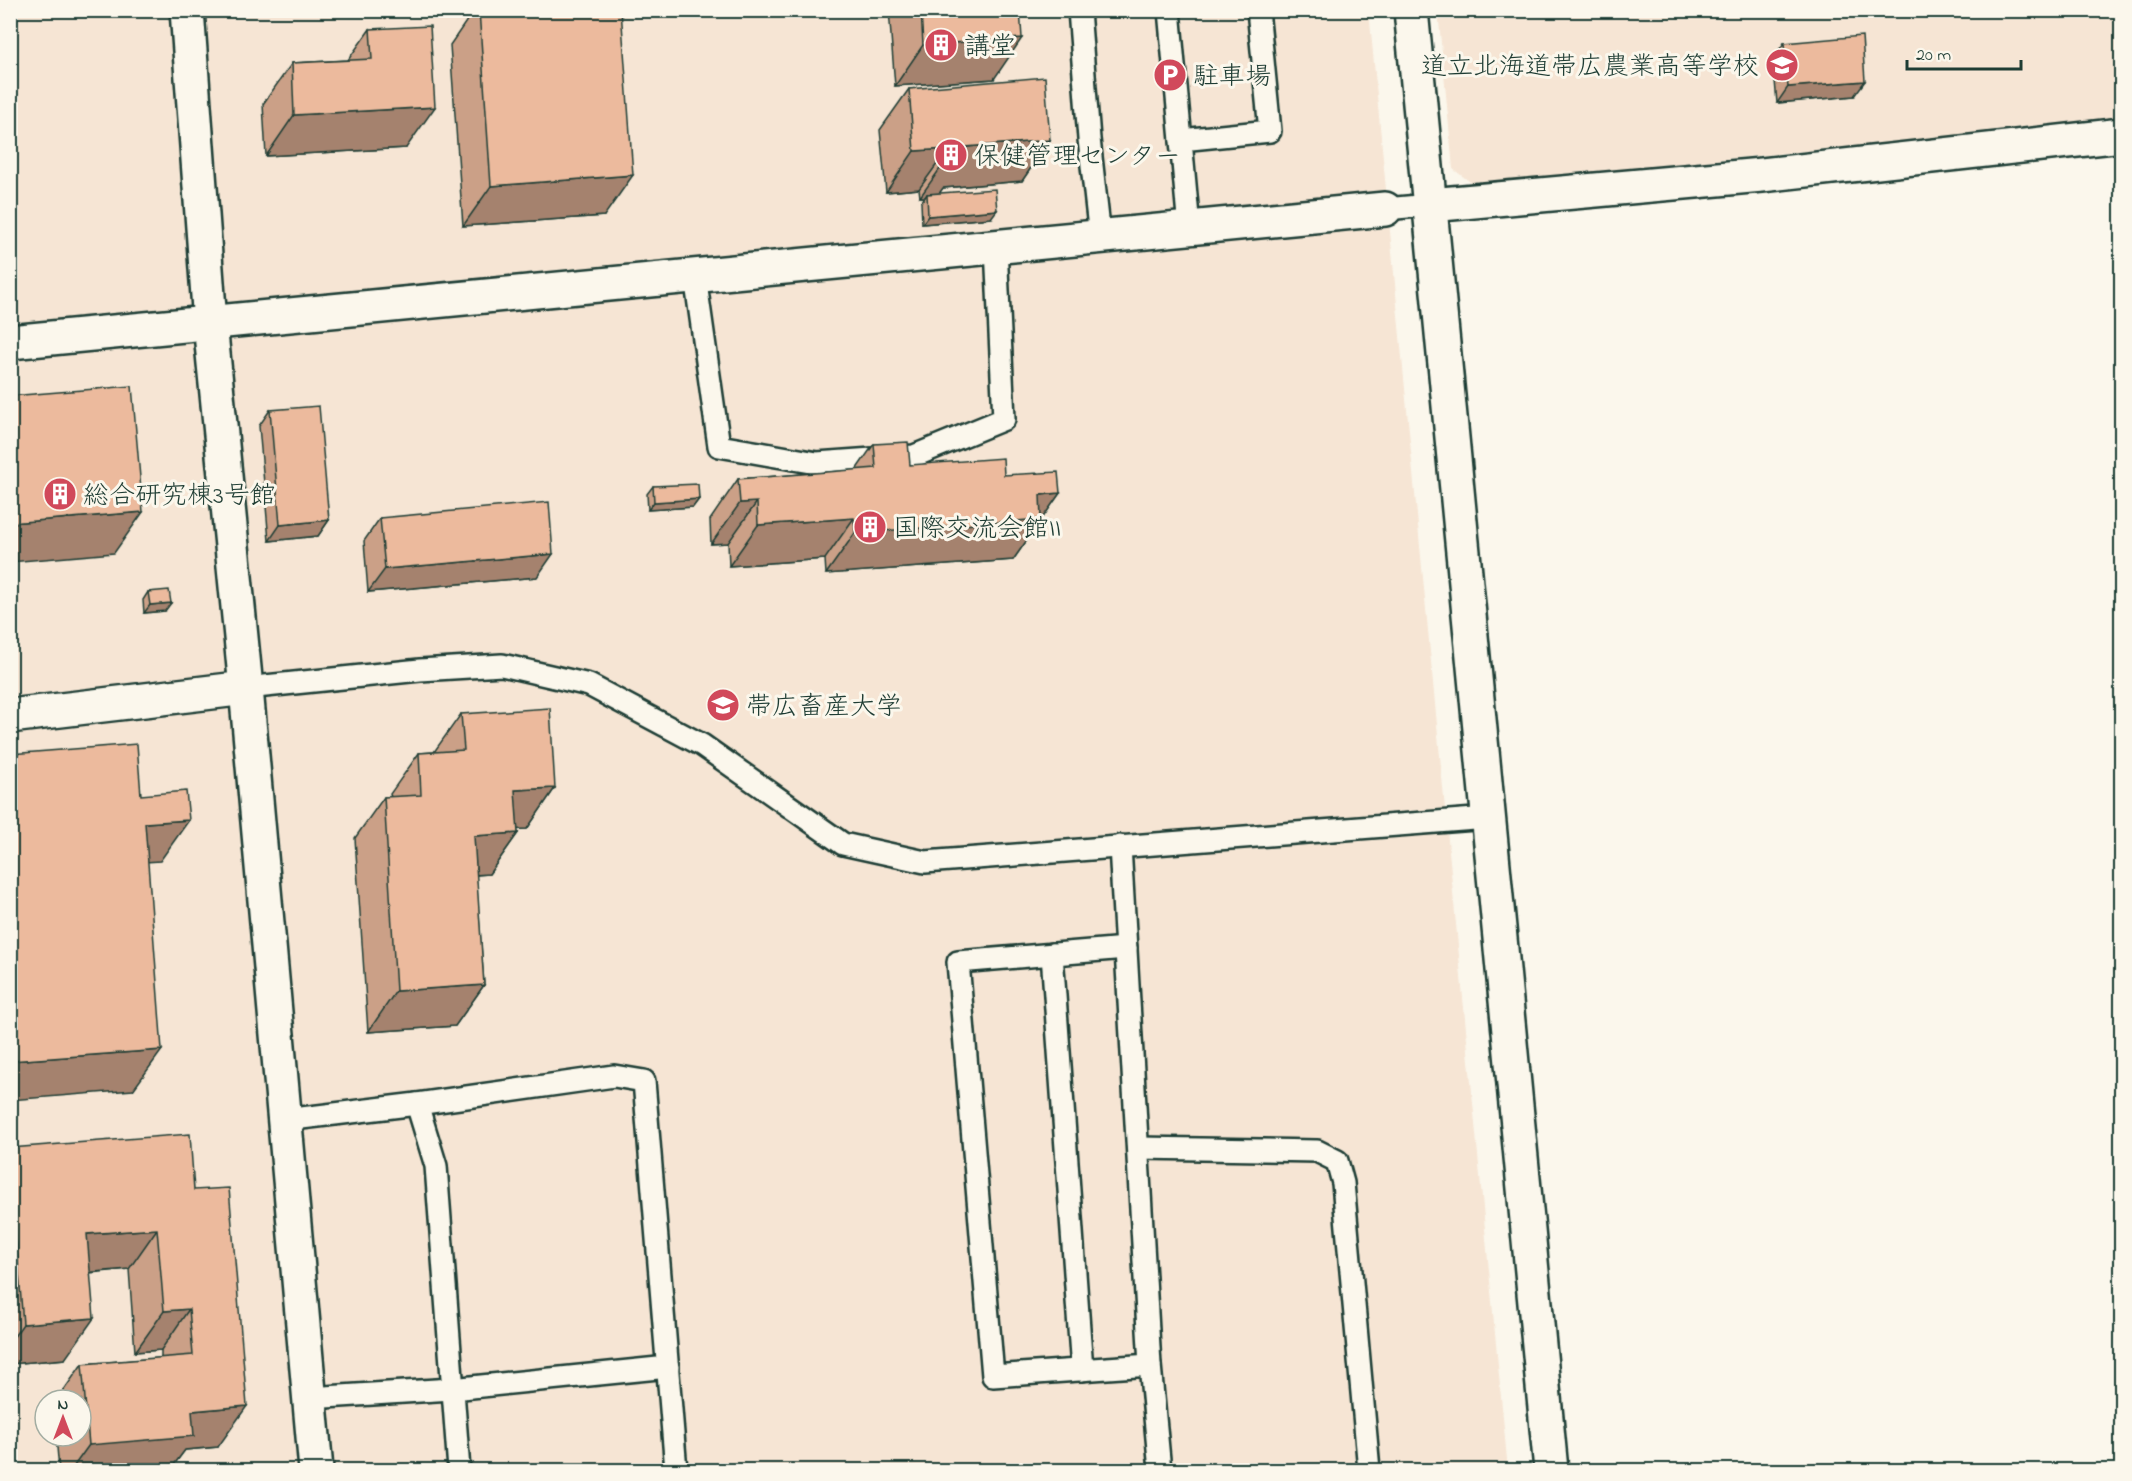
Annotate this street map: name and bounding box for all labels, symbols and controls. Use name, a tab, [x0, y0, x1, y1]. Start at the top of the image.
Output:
building icon: 講堂	[923, 27, 959, 63]
place label: 講堂	[964, 29, 1016, 67]
scale bar	[1907, 33, 2021, 71]
text: 20 m	[1916, 43, 1951, 69]
school or university icon: 道立北海道帯広農業高等学校	[1764, 47, 1800, 83]
place label: 道立北海道帯広農業高等学校	[1421, 49, 1759, 87]
parking icon: 駐車場	[1152, 57, 1188, 93]
place label: 駐車場	[1193, 59, 1271, 97]
building icon: 保健管理センター	[933, 137, 969, 173]
place label: 保健管理センター	[974, 139, 1181, 177]
building icon: 総合研究棟3号館	[42, 476, 78, 512]
place label: 総合研究棟3号館	[83, 478, 276, 516]
building icon: 国際交流会館II	[852, 509, 888, 545]
place label: 国際交流会館II	[893, 511, 1061, 549]
school or university icon: 帯広畜産大学	[705, 687, 741, 723]
place label: 帯広畜産大学	[746, 689, 902, 727]
north arrow	[33, 1388, 93, 1448]
text: N	[58, 1393, 69, 1417]

